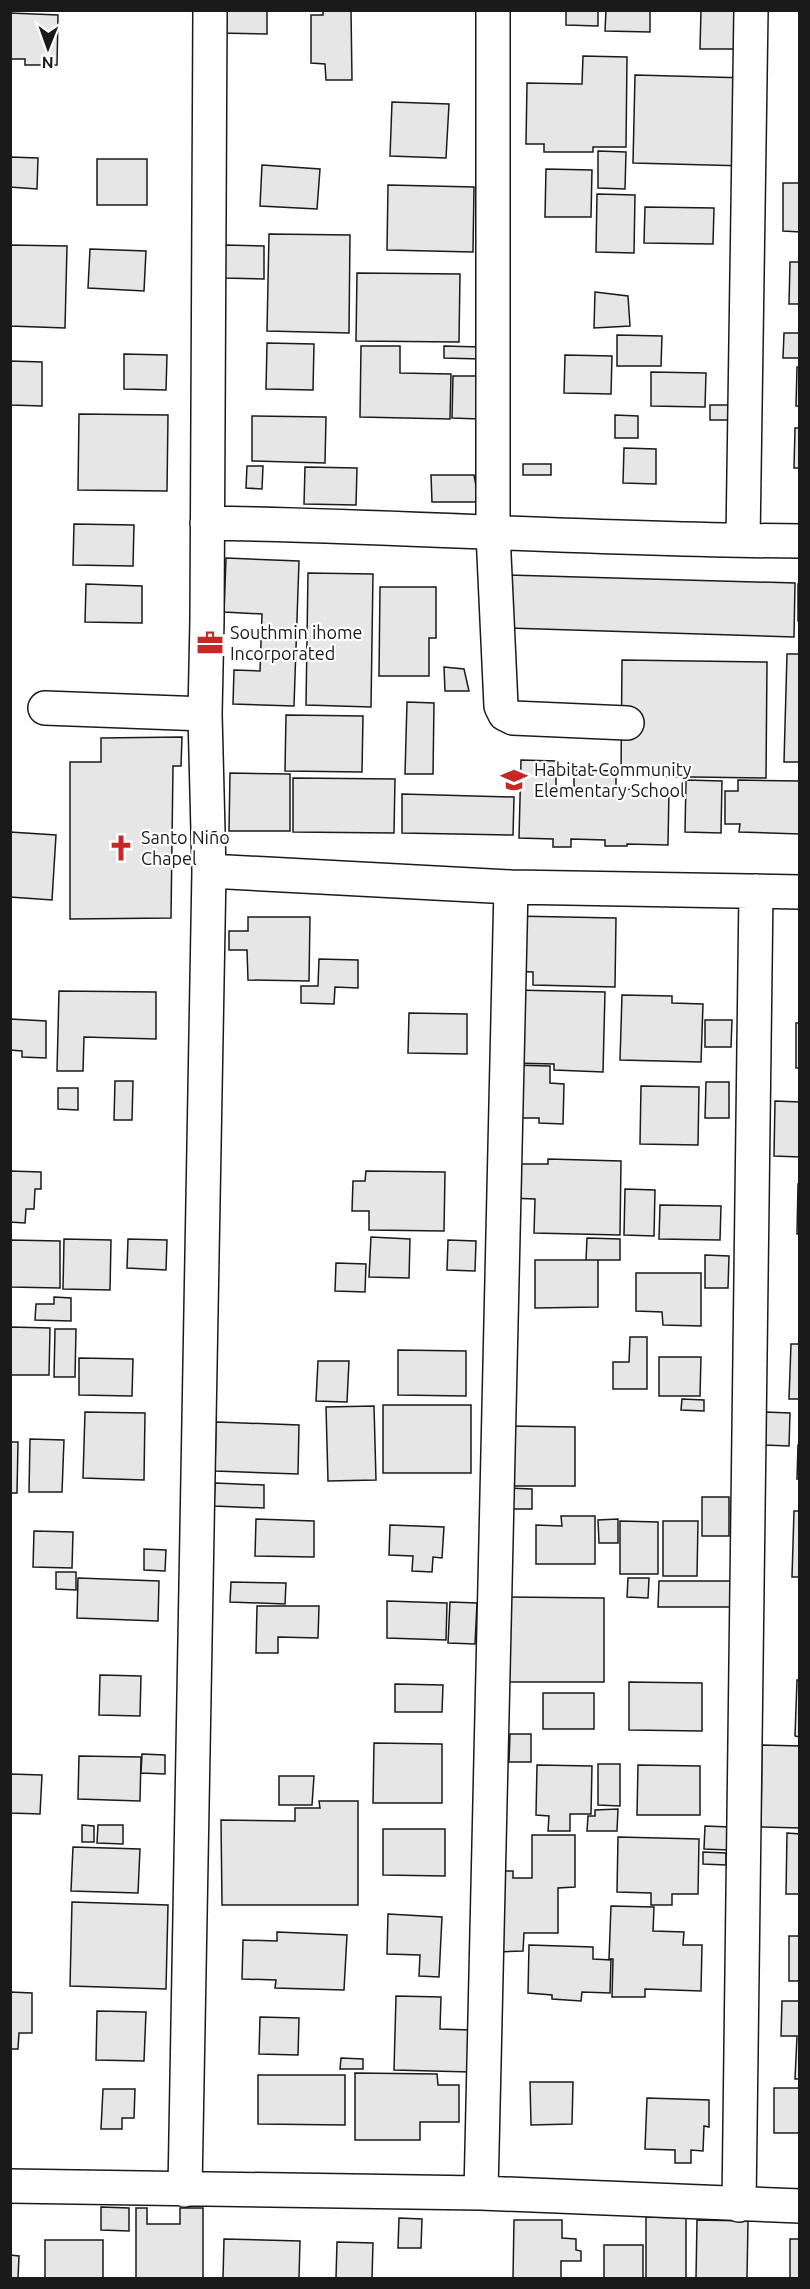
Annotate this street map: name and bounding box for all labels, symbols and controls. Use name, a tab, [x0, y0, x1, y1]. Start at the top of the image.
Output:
north arrow	[18, 18, 78, 78]
text: N	[42, 54, 54, 72]
place label: Southmin ihome Incorporated	[230, 622, 363, 663]
office icon: Southmin ihome Incorporated	[195, 628, 225, 658]
place label: Habitat Community Elementary School	[534, 759, 692, 800]
school or university icon: Habitat Community Elementary School	[499, 765, 529, 795]
place label: Santo Niño Chapel	[141, 827, 230, 868]
church icon: Santo Niño Chapel	[106, 833, 136, 863]

